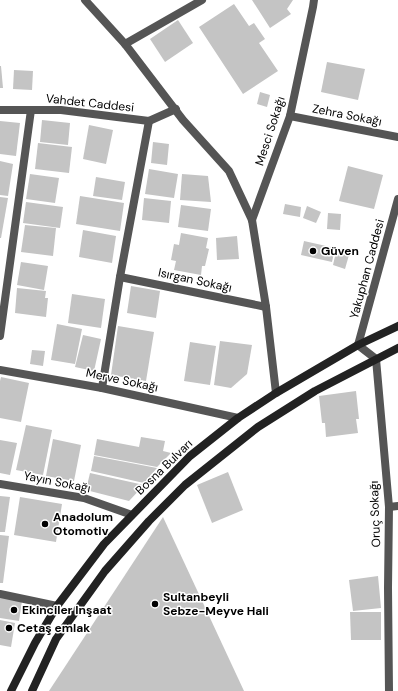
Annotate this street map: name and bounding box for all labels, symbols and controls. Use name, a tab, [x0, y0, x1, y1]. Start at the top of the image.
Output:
street label: Vahdet Caddesi	[45, 90, 135, 116]
street label: Mesci Sokağı	[251, 94, 289, 168]
street label: Zehra Sokağı	[311, 100, 383, 130]
street label: Yakuphan Caddesi	[346, 217, 388, 321]
place label: Güven	[321, 243, 359, 259]
marker: Güven	[308, 246, 318, 256]
street label: Isırgan Sokağı	[157, 264, 233, 296]
street label: Merve Sokağı	[84, 365, 160, 395]
street label: Bosna Bulvarı	[132, 436, 196, 498]
street label: Yayın Sokağı	[22, 468, 92, 496]
street label: Oruç Sokağı	[366, 480, 384, 548]
place label: Anadolum Otomotiv	[53, 509, 113, 539]
marker: Anadolum Otomotiv	[40, 519, 50, 529]
place label: Sultanbeyli Sebze-Meyve Hali	[163, 589, 269, 619]
marker: Sultanbeyli Sebze-Meyve Hali	[150, 599, 160, 609]
place label: Ekinciler Inşaat	[22, 602, 112, 618]
marker: Ekinciler Inşaat	[9, 605, 19, 615]
place label: Cetaş emlak	[17, 620, 90, 636]
marker: Cetaş emlak	[4, 623, 14, 633]

